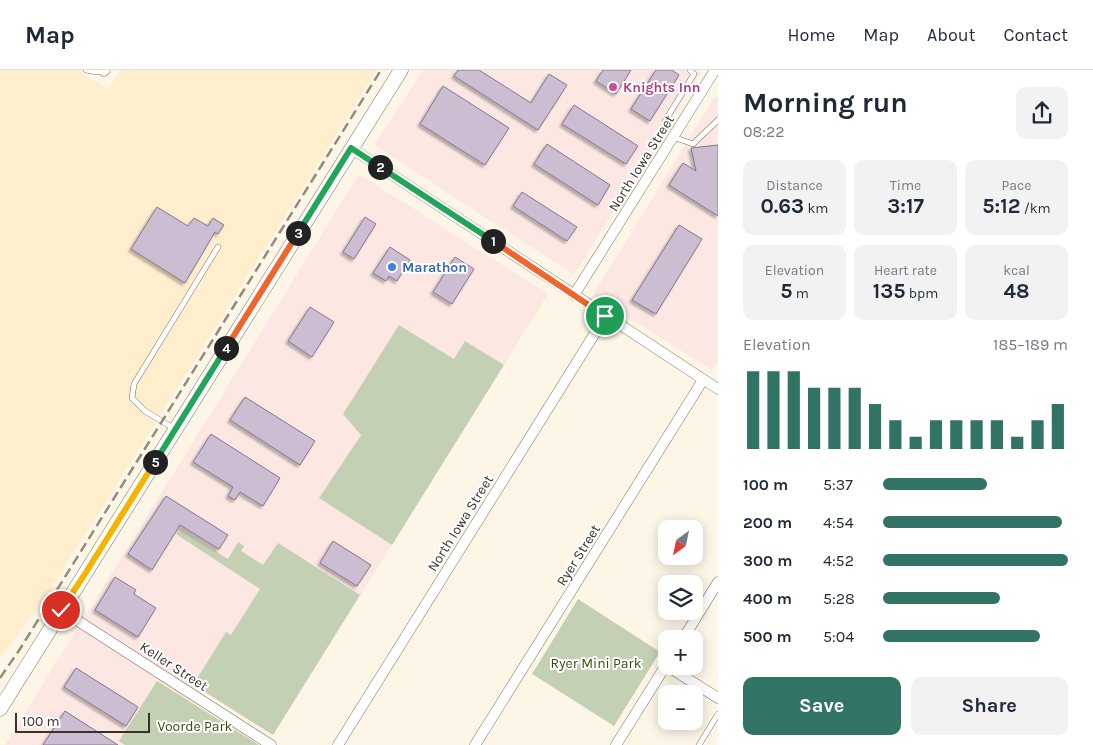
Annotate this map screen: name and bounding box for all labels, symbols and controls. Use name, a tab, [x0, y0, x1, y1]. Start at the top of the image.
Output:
text: Map	[25, 21, 75, 49]
text: Home	[787, 24, 835, 46]
text: Map	[863, 24, 899, 46]
text: About	[927, 24, 976, 46]
text: Contact	[1004, 24, 1068, 46]
place label: Knights Inn	[623, 79, 701, 96]
marker: Knights Inn	[607, 81, 619, 93]
text: Morning run	[743, 86, 908, 119]
button: share	[1016, 87, 1068, 139]
street label: North Iowa Street	[605, 112, 678, 215]
text: 08:22	[743, 122, 785, 141]
pin: 2	[368, 154, 392, 180]
text: 2	[376, 159, 385, 176]
text: Distance	[766, 177, 823, 194]
text: Time	[890, 177, 921, 194]
text: Pace	[1002, 177, 1031, 194]
text: 0.63	[761, 194, 804, 218]
text: 3:17	[887, 194, 924, 218]
text: 5:12	[982, 194, 1020, 218]
text: km	[804, 200, 828, 217]
text: /km	[1020, 200, 1051, 217]
pin: 3	[286, 220, 310, 246]
text: 3	[294, 225, 303, 242]
pin: 1	[480, 228, 506, 254]
text: 1	[491, 233, 496, 250]
place label: Marathon	[402, 259, 467, 276]
marker: Marathon	[386, 261, 398, 273]
text: Elevation	[765, 262, 824, 279]
text: Heart rate	[874, 262, 937, 279]
text: kcal	[1003, 262, 1030, 279]
text: 5	[780, 279, 792, 303]
text: 135	[873, 279, 905, 303]
text: 48	[1003, 279, 1030, 303]
text: m	[792, 285, 809, 302]
text: bpm	[905, 285, 938, 302]
pin	[584, 295, 626, 337]
icon: arrive	[591, 302, 619, 330]
text: Elevation	[743, 335, 811, 354]
text: 185–189 m	[993, 335, 1068, 354]
pin: 4	[214, 336, 238, 360]
text: 4	[222, 340, 231, 357]
pin: 5	[142, 450, 168, 474]
text: 5	[151, 454, 160, 471]
street label: North Iowa Street	[424, 472, 497, 575]
text: 100 m	[743, 475, 788, 494]
text: 5:37	[823, 475, 853, 494]
text: 200 m	[743, 513, 792, 532]
text: 4:54	[823, 513, 854, 532]
north arrow	[658, 520, 702, 565]
map controls	[658, 520, 703, 730]
street label: Ryer Street	[553, 521, 604, 589]
text: 300 m	[743, 551, 792, 570]
text: 4:52	[823, 551, 854, 570]
button: layers	[658, 575, 703, 620]
pin	[40, 589, 82, 631]
text: 400 m	[743, 589, 792, 608]
text: 5:28	[823, 589, 855, 608]
icon: check	[47, 596, 75, 624]
text: 500 m	[743, 627, 792, 646]
text: 5:04	[823, 627, 854, 646]
button: +	[658, 630, 703, 675]
street label: Keller Street	[137, 638, 211, 695]
park label: Ryer Mini Park	[550, 655, 642, 672]
button: Save	[743, 677, 901, 735]
button: Share	[911, 677, 1068, 735]
button: −	[658, 685, 703, 730]
scale bar	[15, 710, 150, 733]
text: 100 m	[22, 713, 60, 730]
park label: Voorde Park	[157, 718, 233, 735]

